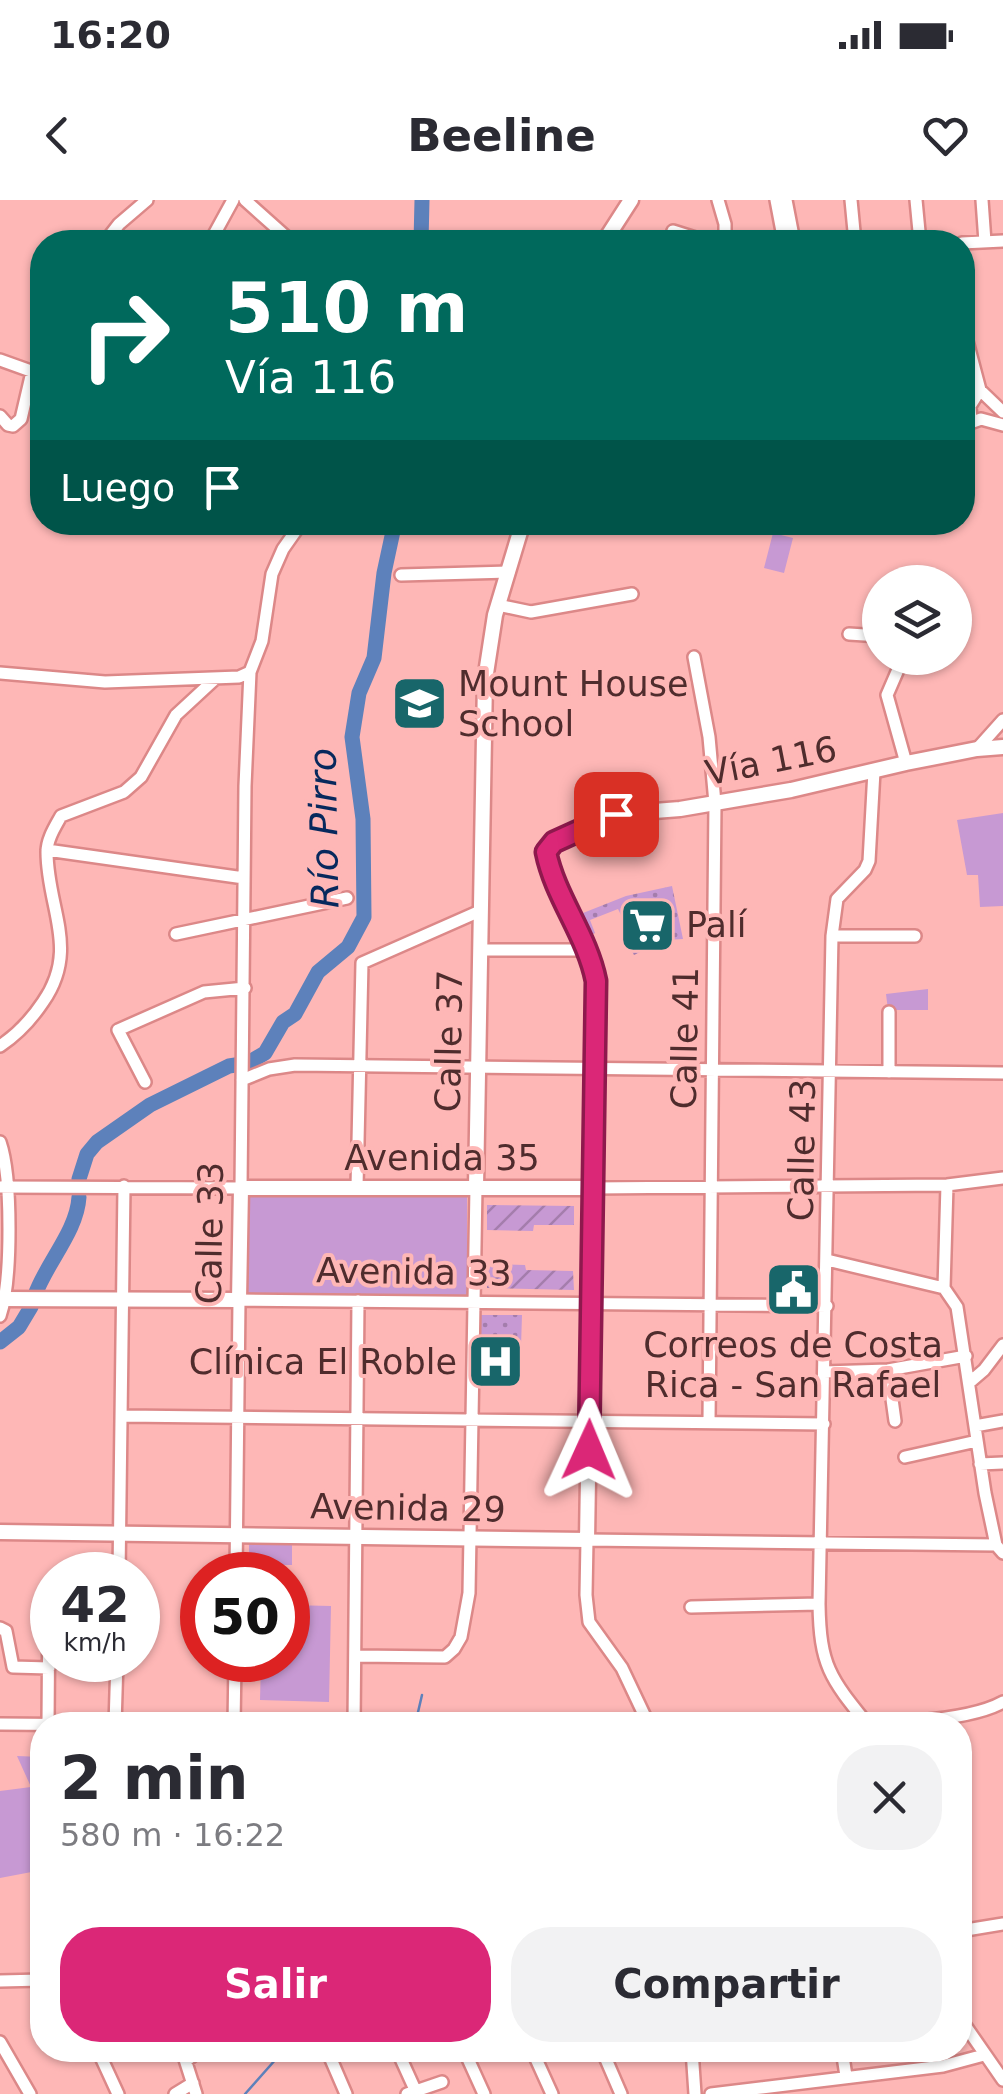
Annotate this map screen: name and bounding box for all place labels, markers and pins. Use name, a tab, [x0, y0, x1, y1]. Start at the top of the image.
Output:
place label: Mount House School	[458, 664, 689, 744]
school or university icon: Mount House School	[389, 674, 449, 734]
pin	[574, 772, 659, 857]
supermarket icon: Palí	[617, 895, 677, 955]
place label: Palí	[686, 905, 748, 945]
public building icon: Correos de Costa Rica - San Rafael	[763, 1259, 823, 1319]
place label: Correos de Costa Rica - San Rafael	[643, 1325, 943, 1405]
hospital icon: Clínica El Roble	[466, 1332, 526, 1392]
place label: Clínica El Roble	[189, 1342, 457, 1382]

